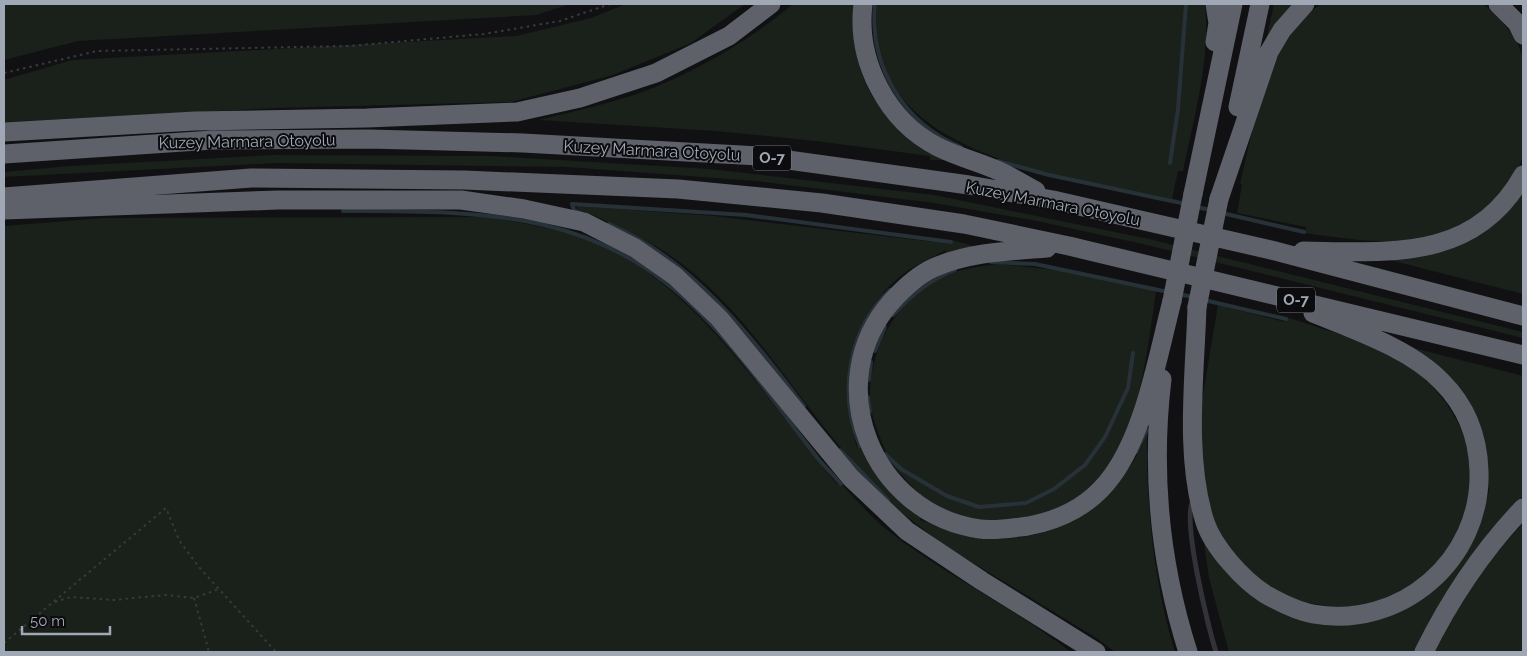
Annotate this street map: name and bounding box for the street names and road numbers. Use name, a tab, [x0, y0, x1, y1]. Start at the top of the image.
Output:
street label: Kuzey Marmara Otoyolu	[158, 130, 336, 153]
street label: Kuzey Marmara Otoyolu	[563, 136, 741, 165]
road number: O-7	[753, 146, 791, 170]
street label: Kuzey Marmara Otoyolu	[964, 177, 1142, 230]
road number: O-7	[1277, 288, 1315, 312]

